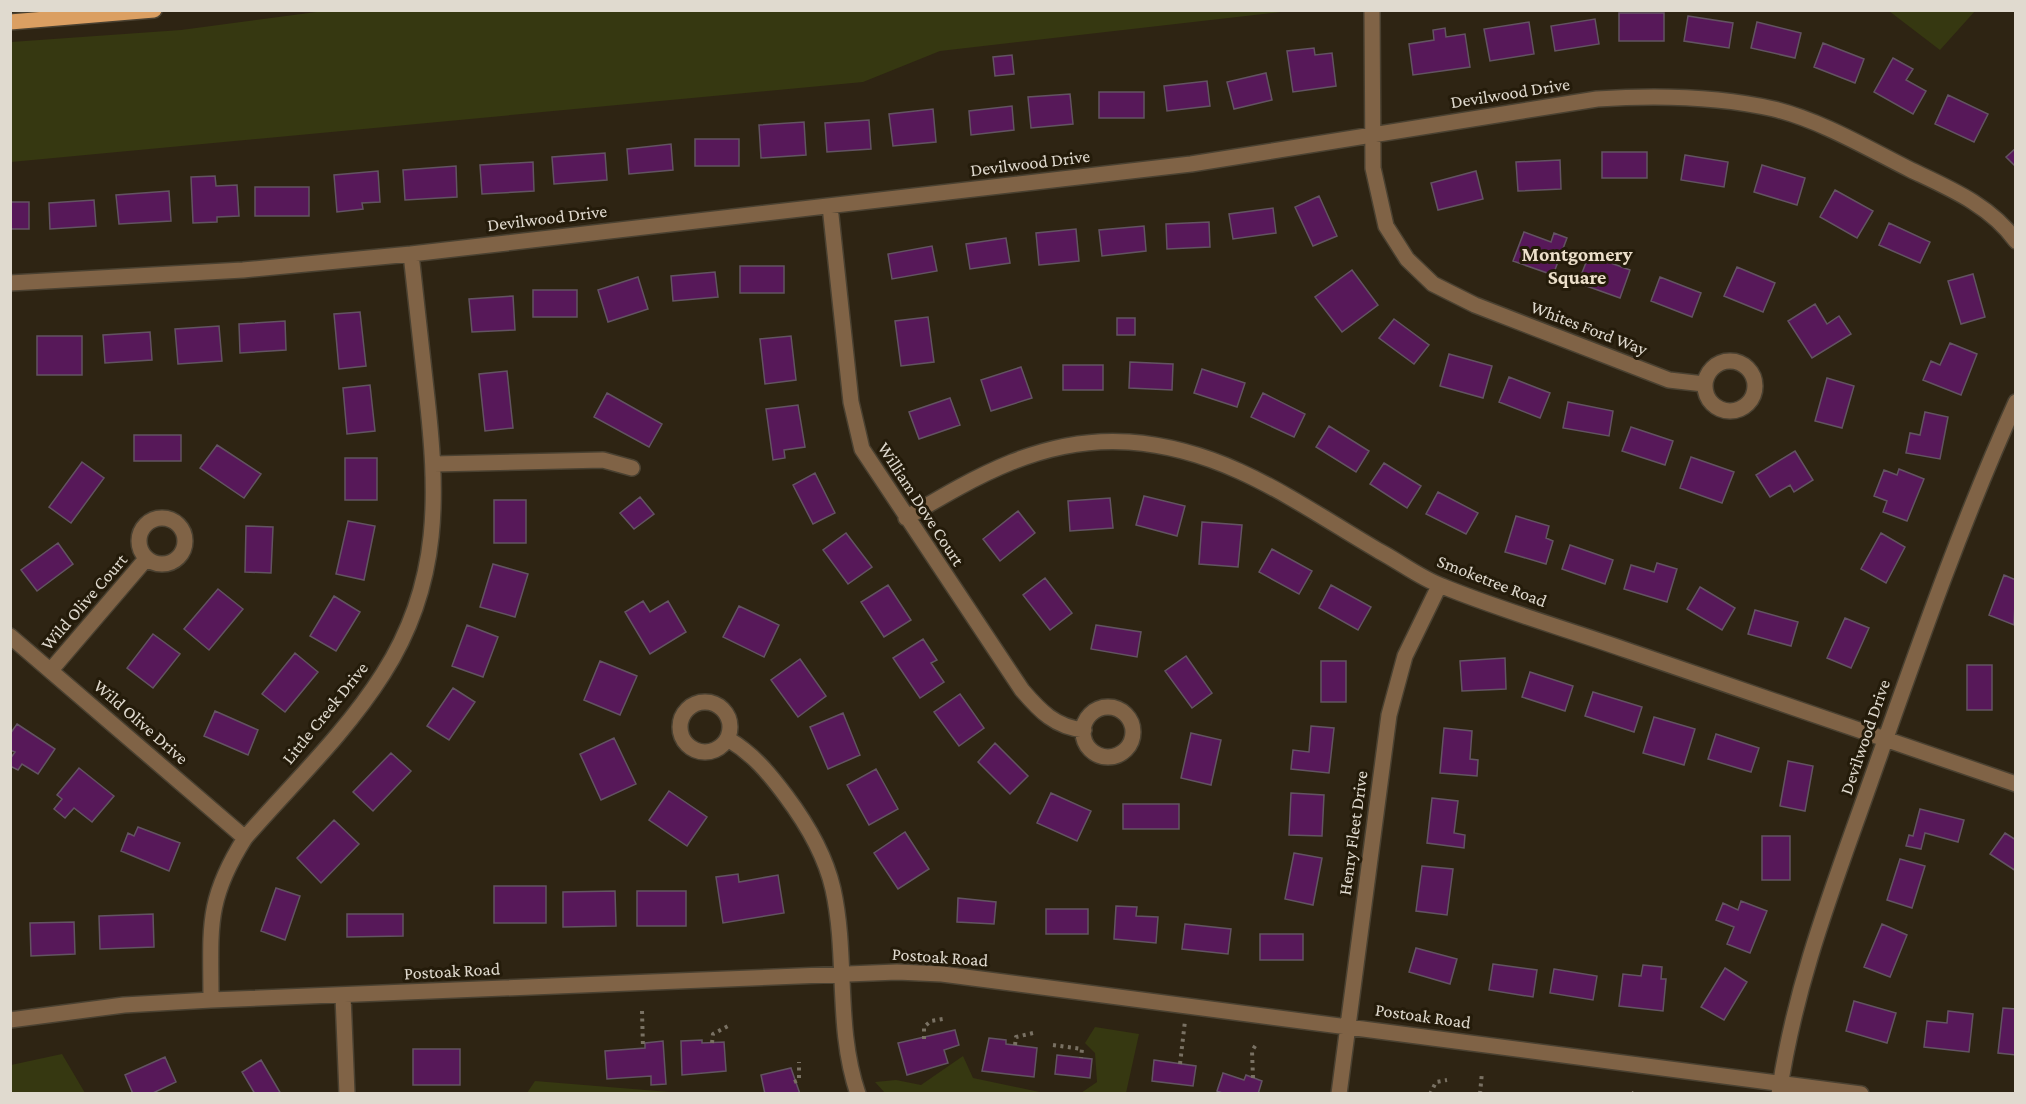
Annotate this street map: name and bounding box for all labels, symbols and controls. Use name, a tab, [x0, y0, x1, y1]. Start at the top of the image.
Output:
street label: Devilwood Drive	[1449, 74, 1571, 112]
street label: Devilwood Drive	[969, 146, 1091, 180]
street label: Devilwood Drive	[486, 201, 608, 235]
district label: Montgomery Square	[1522, 243, 1633, 288]
street label: Whites Ford Way	[1528, 297, 1651, 360]
street label: William Dove Court	[874, 439, 969, 570]
street label: Wild Olive Court	[37, 549, 132, 654]
street label: Smoketree Road	[1434, 551, 1550, 611]
street label: Little Creek Drive	[278, 658, 372, 768]
street label: Wild Olive Drive	[90, 676, 192, 769]
street label: Devilwood Drive	[1836, 677, 1894, 797]
street label: Henry Fleet Drive	[1334, 769, 1372, 896]
street label: Postoak Road	[891, 944, 989, 970]
street label: Postoak Road	[403, 958, 501, 984]
street label: Postoak Road	[1374, 999, 1473, 1033]

